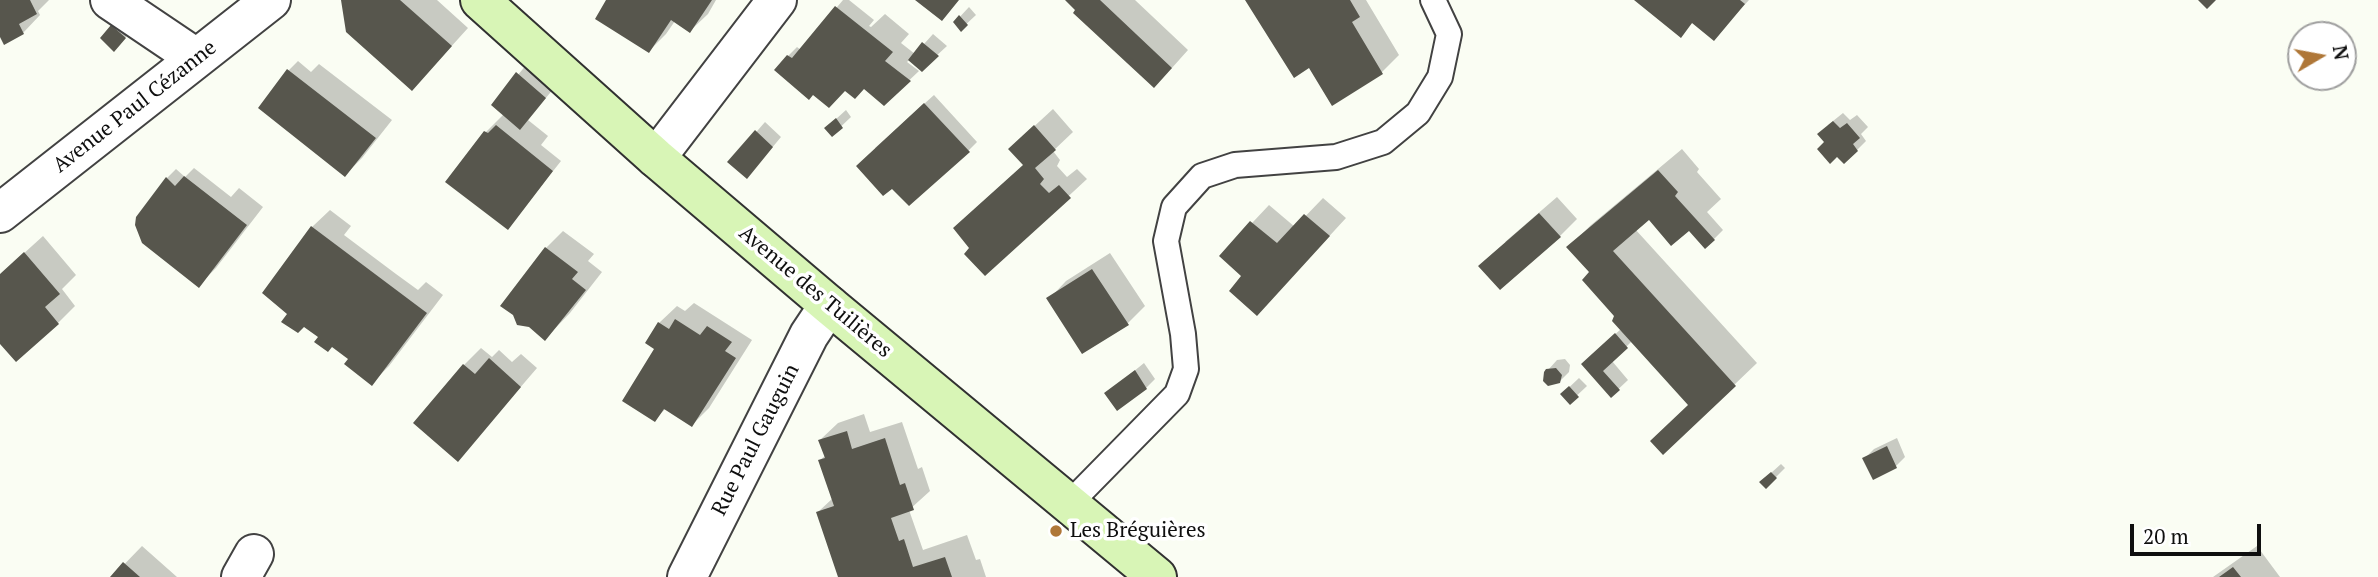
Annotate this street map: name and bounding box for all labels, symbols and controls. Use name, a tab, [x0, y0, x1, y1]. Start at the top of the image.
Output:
north arrow	[2287, 21, 2357, 91]
street label: Avenue Paul Cézanne	[48, 35, 222, 179]
text: N	[2328, 43, 2355, 62]
street label: Avenue des Tuilières	[733, 221, 897, 363]
street label: Rue Paul Gauguin	[707, 360, 805, 520]
scale bar	[2133, 510, 2264, 554]
place label: Les Bréguières	[1070, 518, 1206, 544]
text: 20 m	[2143, 522, 2189, 550]
marker: Les Bréguières	[1048, 523, 1064, 539]

